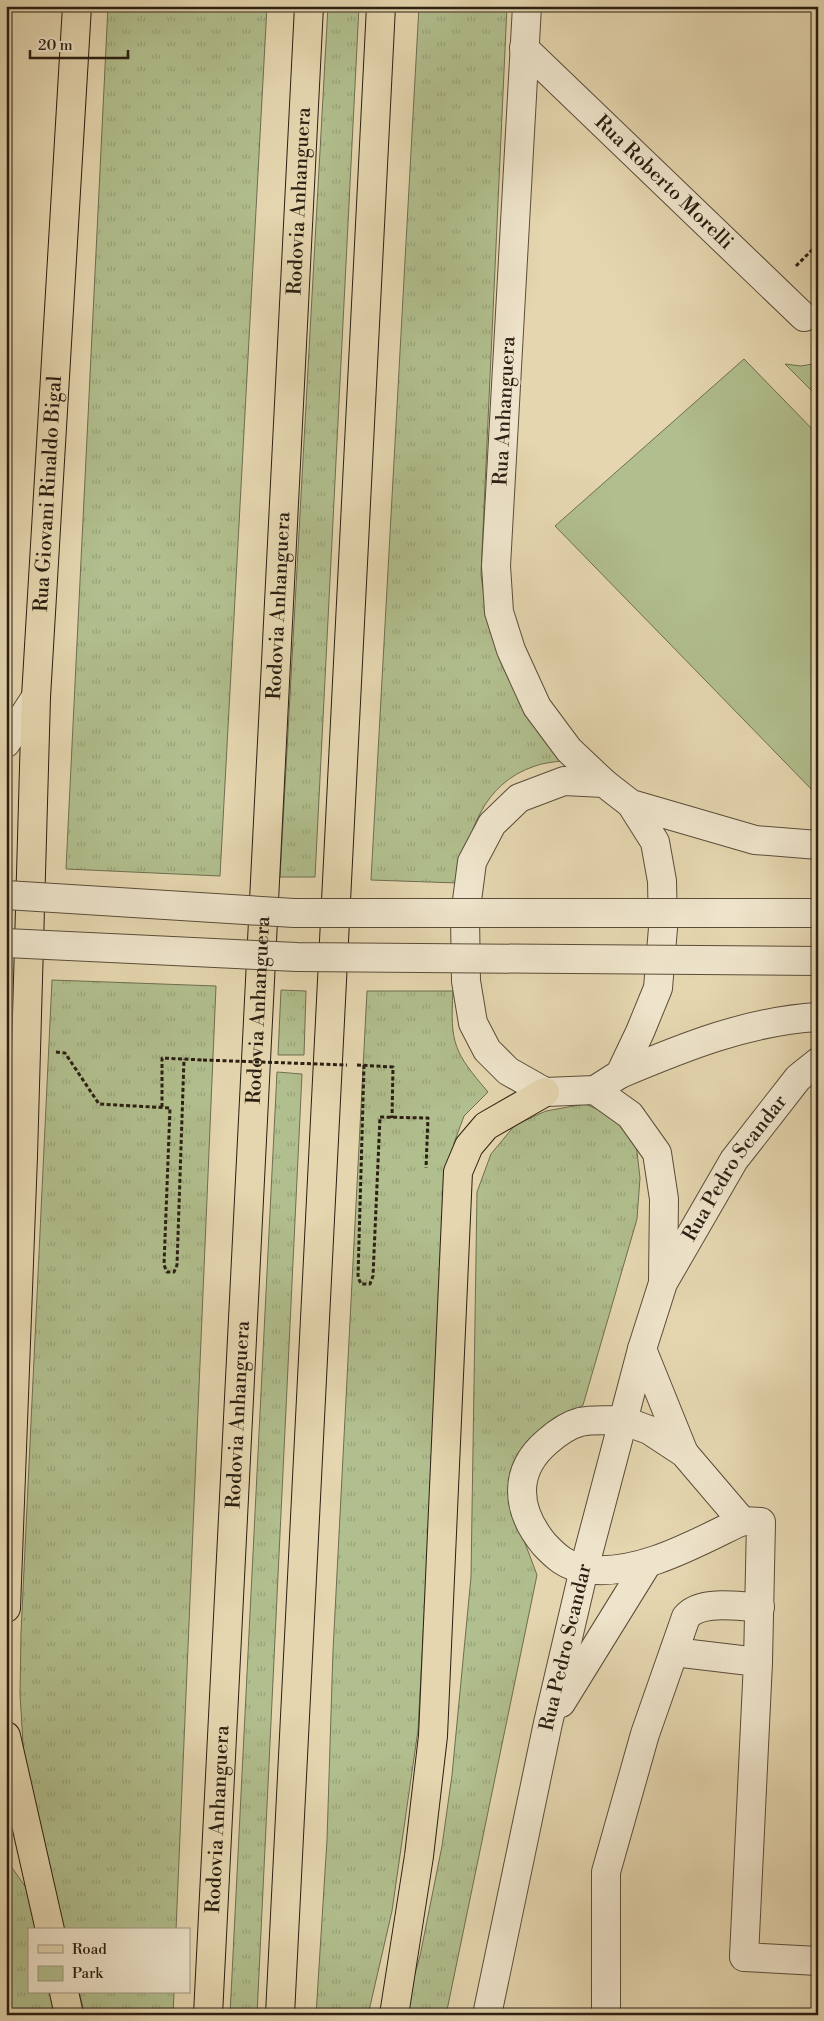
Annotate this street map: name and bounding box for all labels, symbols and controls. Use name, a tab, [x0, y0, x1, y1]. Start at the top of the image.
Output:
scale bar	[30, 28, 128, 60]
text: 20 m	[38, 36, 73, 55]
street label: Rodovia Anhanguera	[282, 106, 316, 296]
street label: Rua Roberto Morelli	[589, 110, 739, 255]
street label: Rua Anhanguera	[489, 335, 521, 486]
street label: Rua Giovani Rinaldo Bigal	[29, 375, 68, 613]
street label: Rodovia Anhanguera	[262, 510, 296, 700]
street label: Rodovia Anhanguera	[241, 915, 276, 1105]
street label: Rua Pedro Scandar	[677, 1090, 793, 1246]
street label: Rodovia Anhanguera	[221, 1319, 255, 1509]
street label: Rua Pedro Scandar	[534, 1561, 597, 1733]
street label: Rodovia Anhanguera	[201, 1724, 235, 1914]
legend	[28, 1928, 190, 1994]
text: Road	[72, 1940, 107, 1959]
text: Park	[72, 1964, 104, 1983]

